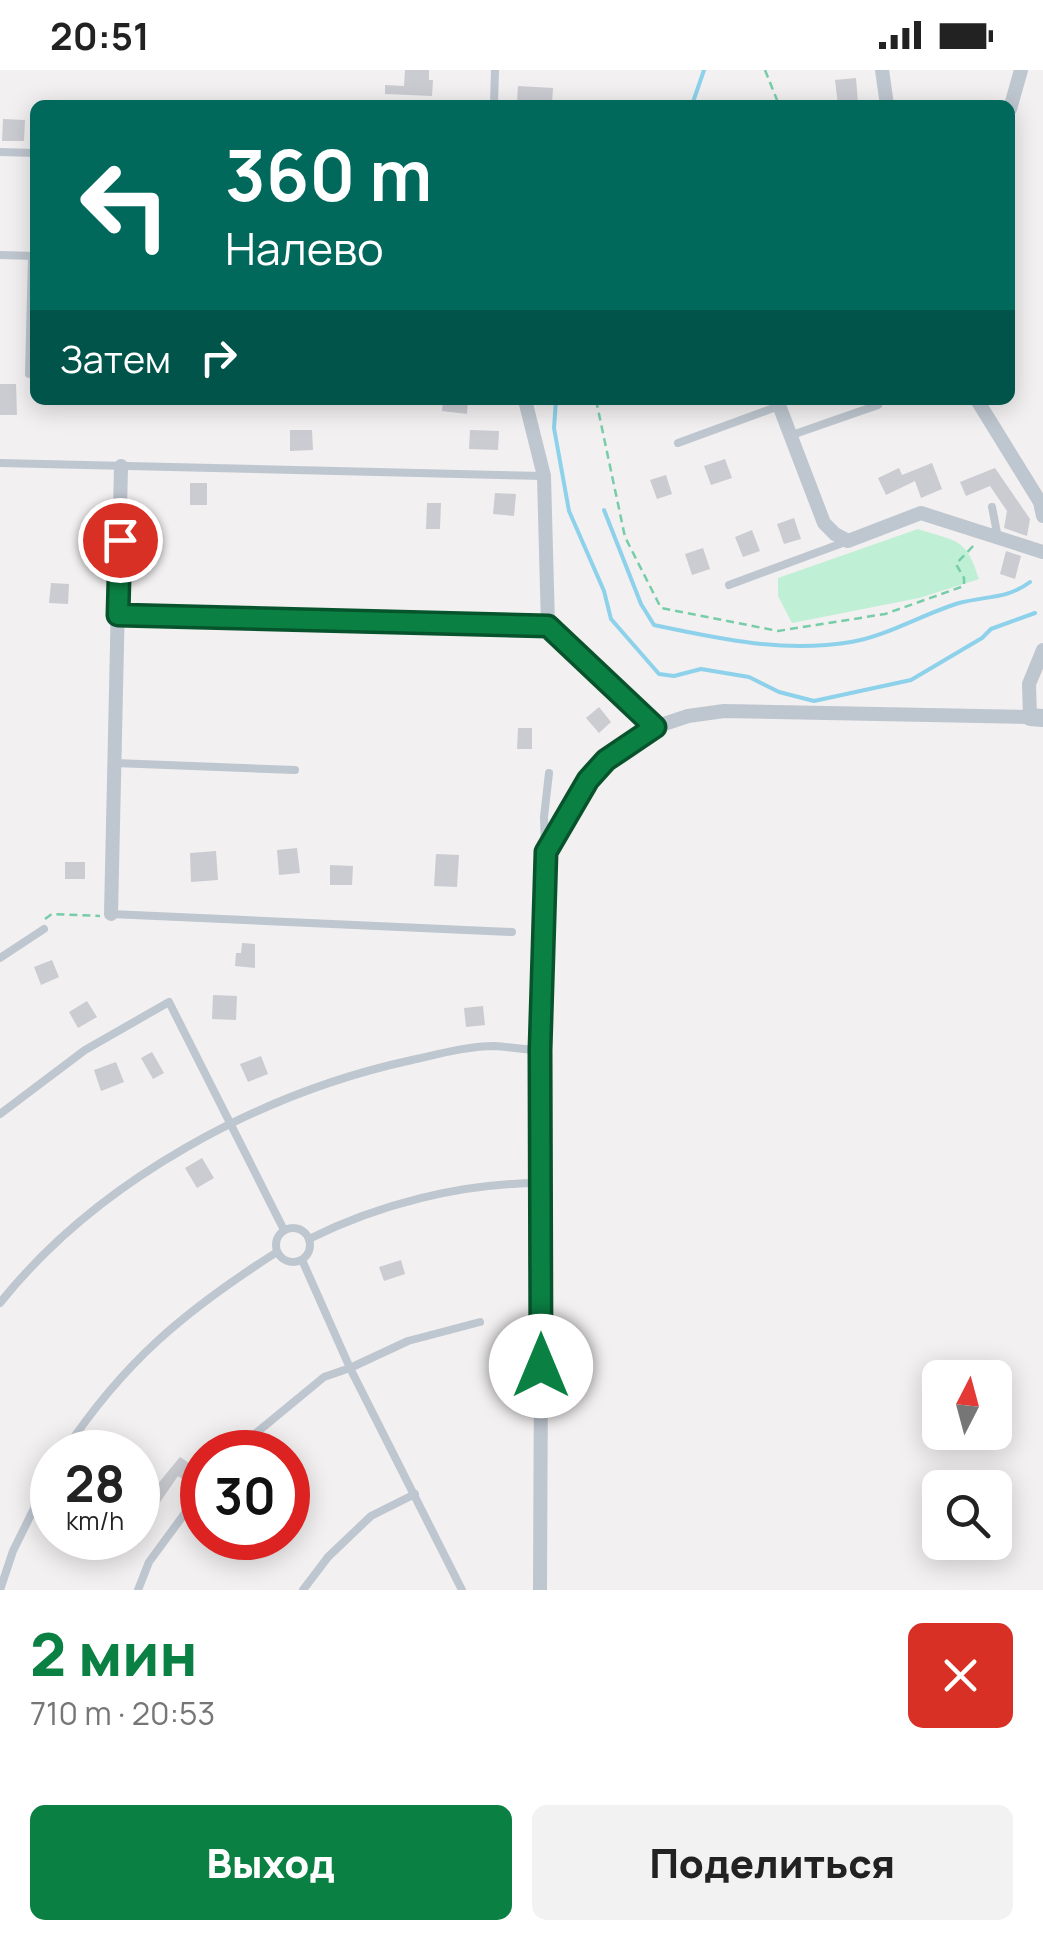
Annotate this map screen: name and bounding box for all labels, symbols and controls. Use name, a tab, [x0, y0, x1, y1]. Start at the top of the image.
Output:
text: 20:51	[50, 9, 150, 61]
text: 360 m	[225, 126, 432, 222]
icon: left	[60, 140, 190, 270]
text: Налево	[225, 217, 384, 279]
icon: right	[191, 330, 246, 385]
text: Затем	[60, 332, 171, 384]
pin	[78, 498, 163, 583]
icon: arrive	[93, 513, 148, 568]
position arrow	[489, 1314, 593, 1418]
north arrow	[922, 1360, 1012, 1450]
map controls	[922, 1360, 1012, 1560]
speed limit sign: 30	[180, 1430, 310, 1560]
text: 28	[65, 1449, 125, 1517]
button: search	[922, 1470, 1012, 1560]
text: km/h	[66, 1503, 124, 1538]
text: 2 мин	[30, 1612, 198, 1694]
button: close	[908, 1623, 1013, 1728]
text: 710 m · 20:53	[30, 1691, 215, 1735]
button: Выход	[30, 1805, 512, 1920]
button: Поделиться	[532, 1805, 1013, 1920]

